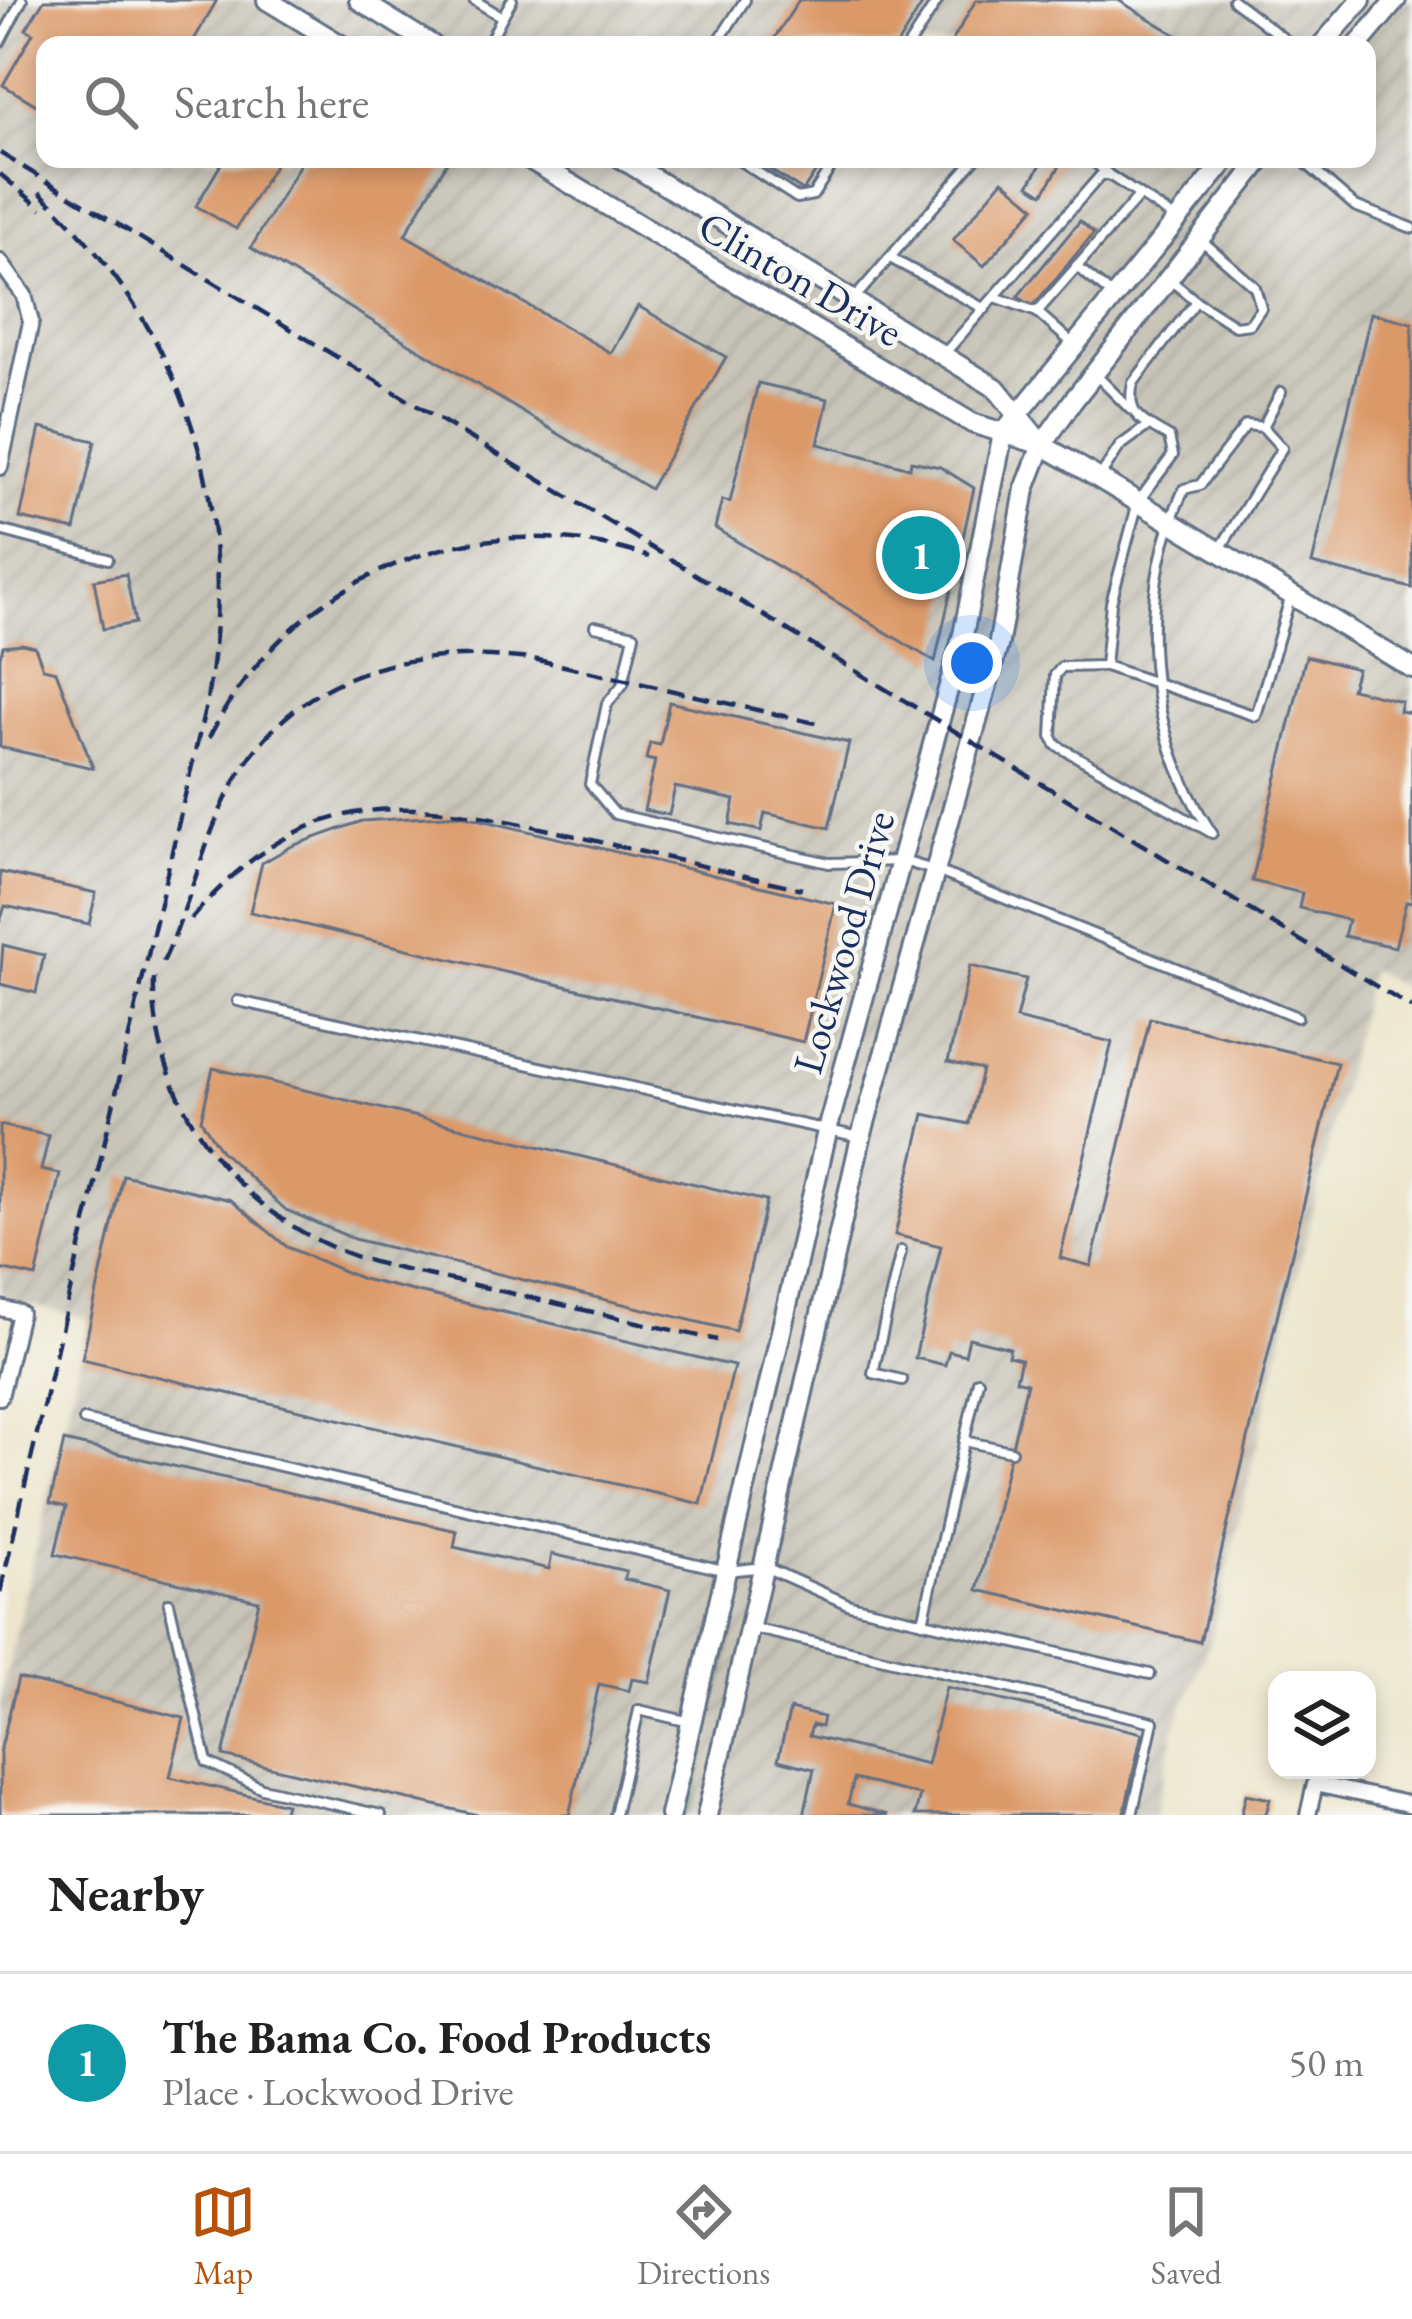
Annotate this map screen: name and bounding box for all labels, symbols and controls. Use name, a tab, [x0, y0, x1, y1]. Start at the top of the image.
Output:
search box	[36, 36, 1376, 168]
icon: search	[78, 69, 144, 135]
text: Search here	[174, 73, 369, 131]
street label: Clinton Drive	[689, 198, 913, 359]
pin: 1	[882, 510, 960, 600]
your location	[942, 633, 1002, 693]
street label: Lockwood Drive	[780, 804, 907, 1080]
map controls	[1268, 1671, 1376, 1779]
button: layers	[1268, 1671, 1376, 1779]
text: Nearby	[48, 1860, 204, 1926]
text: The Bama Co. Food Products	[162, 2008, 711, 2066]
text: 1	[77, 2037, 97, 2088]
text: 50 m	[1288, 2037, 1364, 2088]
text: Place · Lockwood Drive	[162, 2066, 514, 2117]
tab: Map	[190, 2179, 256, 2294]
tab: Directions	[637, 2179, 770, 2294]
tab: Saved	[1151, 2179, 1222, 2294]

